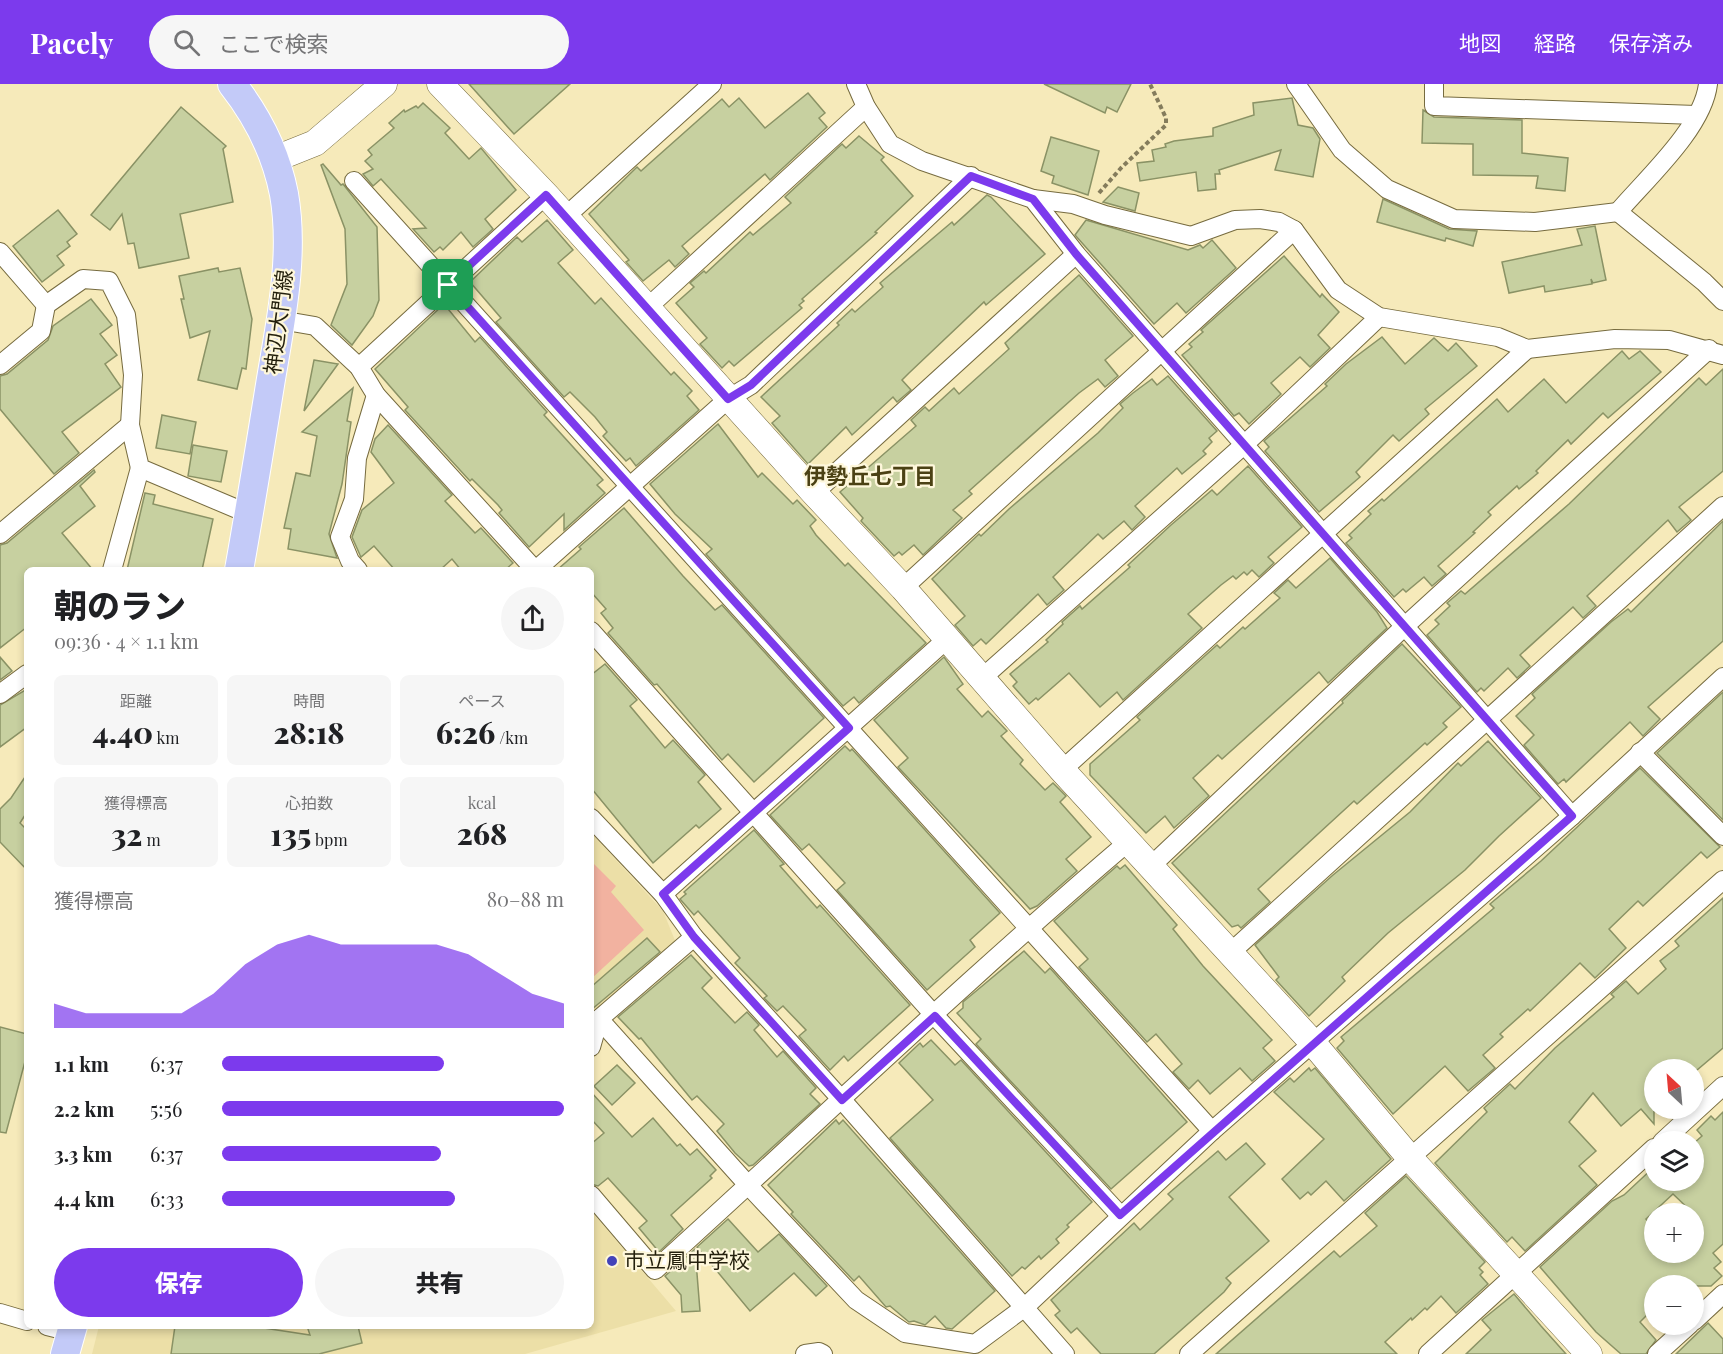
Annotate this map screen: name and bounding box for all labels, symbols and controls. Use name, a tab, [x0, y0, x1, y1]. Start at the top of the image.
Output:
search box	[149, 15, 569, 69]
text: Pacely	[30, 24, 113, 61]
icon: search	[170, 26, 203, 59]
text: ここで検索	[218, 28, 328, 58]
text: 地図	[1459, 28, 1501, 56]
text: 経路	[1534, 28, 1576, 56]
text: 保存済み	[1609, 28, 1693, 56]
pin	[422, 259, 473, 310]
street label: 神辺大門線	[257, 268, 297, 376]
icon: arrive	[431, 268, 464, 301]
district label: 伊勢丘七丁目	[804, 460, 936, 490]
text: 朝のラン	[54, 582, 186, 626]
button: share	[501, 587, 564, 650]
text: 09:36 · 4 × 1.1 km	[54, 627, 199, 654]
text: 距離	[120, 690, 152, 711]
text: 時間	[293, 690, 325, 711]
text: ペース	[458, 690, 506, 711]
text: 4.40	[93, 712, 153, 752]
text: 28:18	[273, 712, 345, 752]
text: 6:26	[436, 712, 495, 752]
text: km	[153, 727, 179, 748]
text: /km	[495, 727, 528, 748]
text: 獲得標高	[104, 792, 168, 813]
text: 心拍数	[285, 792, 333, 813]
text: kcal	[468, 792, 496, 813]
text: 268	[457, 813, 507, 853]
text: 32	[111, 814, 142, 854]
text: 135	[270, 814, 311, 854]
text: m	[142, 829, 161, 850]
text: bpm	[311, 829, 348, 850]
text: 80–88 m	[487, 885, 564, 912]
text: 獲得標高	[54, 886, 134, 913]
text: 1.1 km	[54, 1050, 109, 1077]
text: 6:37	[150, 1050, 183, 1077]
north arrow	[1644, 1059, 1704, 1119]
map controls	[1644, 1059, 1704, 1335]
text: 2.2 km	[54, 1095, 114, 1122]
text: 5:56	[150, 1095, 182, 1122]
button: layers	[1644, 1131, 1704, 1191]
text: 3.3 km	[54, 1140, 112, 1167]
text: 6:37	[150, 1140, 183, 1167]
text: 4.4 km	[54, 1185, 115, 1212]
text: 6:33	[150, 1185, 184, 1212]
button: +	[1644, 1203, 1704, 1263]
place label: 市立鳳中学校	[624, 1245, 750, 1273]
button: 保存	[54, 1248, 303, 1317]
button: 共有	[315, 1248, 564, 1317]
marker: 市立鳳中学校	[605, 1254, 619, 1268]
button: −	[1644, 1275, 1704, 1335]

